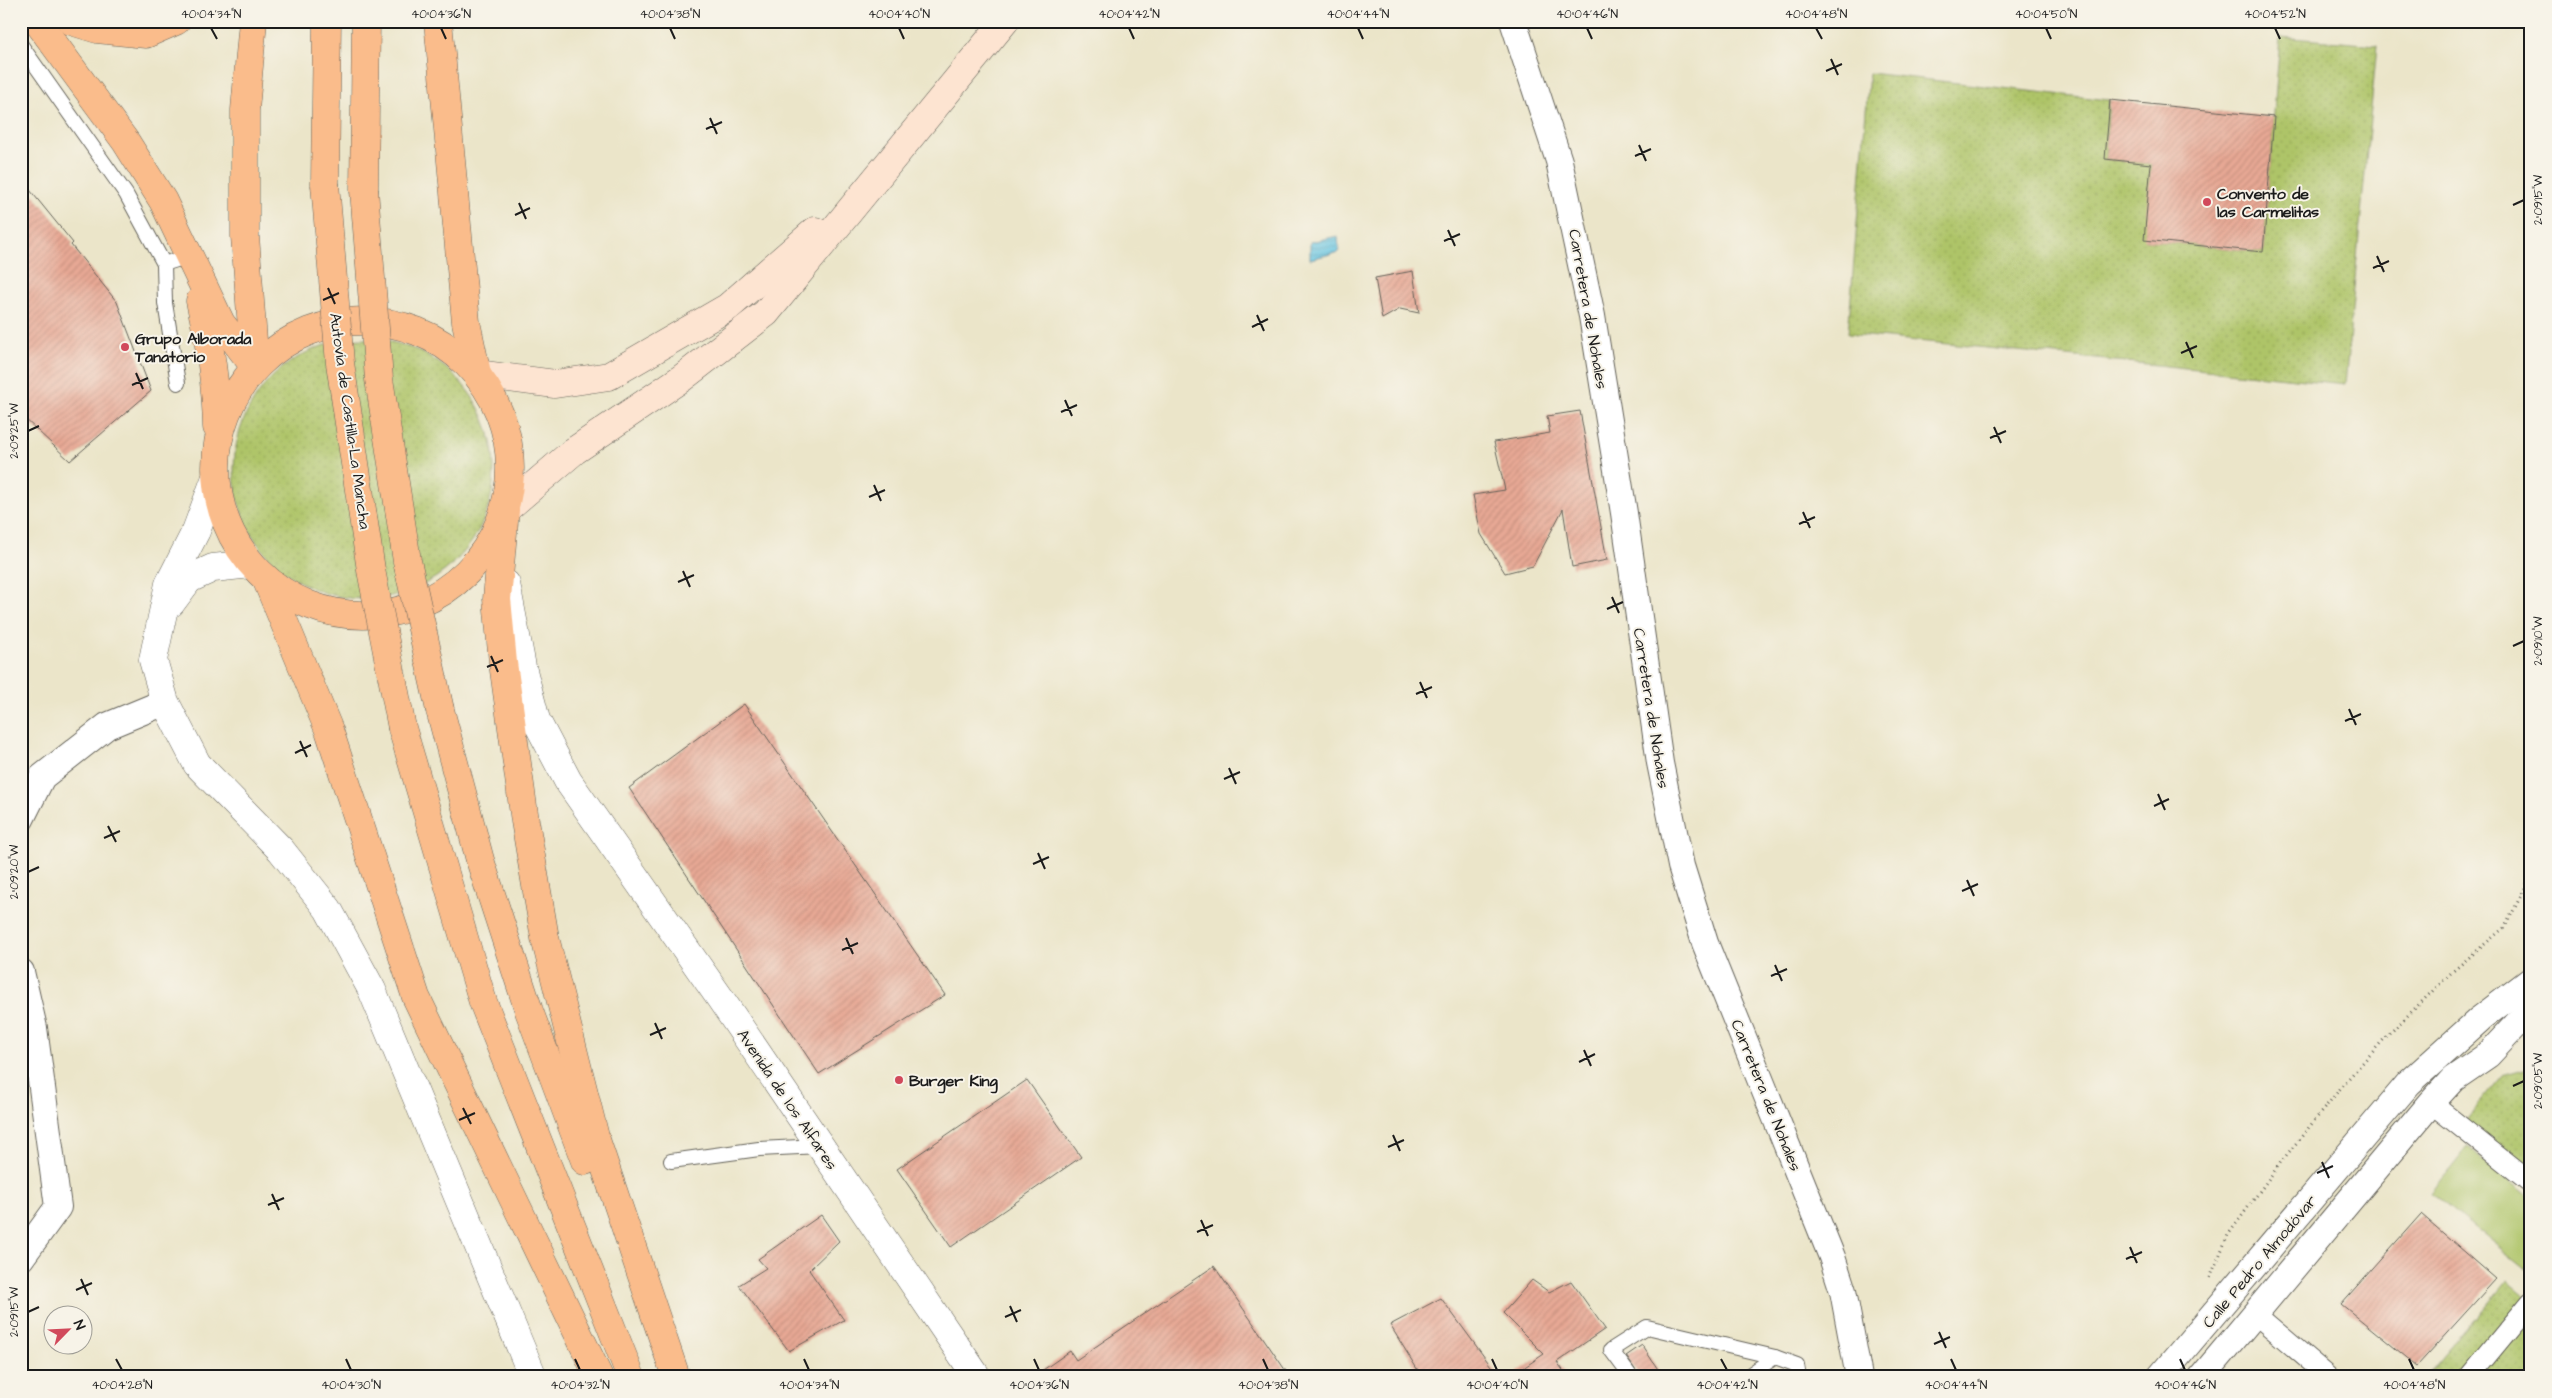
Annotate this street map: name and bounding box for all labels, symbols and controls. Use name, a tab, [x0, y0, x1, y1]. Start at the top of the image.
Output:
text: 40°04'34"N	[181, 6, 242, 23]
text: 40°04'36"N	[411, 6, 472, 23]
text: 40°04'38"N	[640, 6, 701, 23]
text: 40°04'40"N	[868, 6, 931, 23]
text: 40°04'42"N	[1098, 6, 1160, 23]
text: 40°04'44"N	[1327, 6, 1390, 23]
text: 40°04'46"N	[1556, 6, 1619, 23]
text: 40°04'48"N	[1785, 6, 1848, 23]
text: 40°04'50"N	[2015, 6, 2078, 23]
text: 40°04'52"N	[2244, 6, 2306, 23]
text: 2°09'15"W	[2530, 174, 2547, 225]
place label: Convento de las Carmelitas	[2217, 183, 2319, 223]
marker: Convento de las Carmelitas	[2201, 196, 2213, 208]
street label: Carretera de Nohales	[1563, 228, 1613, 391]
street label: Autovía de Castilla-La Mancha	[324, 312, 376, 531]
place label: Grupo Alborada Tanatorio	[134, 328, 252, 368]
marker: Grupo Alborada Tanatorio	[119, 341, 131, 353]
text: 2°09'25"W	[6, 403, 23, 459]
text: 2°09'10"W	[2530, 616, 2547, 666]
street label: Carretera de Nohales	[1627, 627, 1675, 790]
text: 2°09'20"W	[6, 844, 23, 899]
street label: Carretera de Nohales	[1726, 1016, 1807, 1175]
street label: Avenida de los Alfares	[732, 1025, 843, 1174]
text: 2°09'05"W	[2530, 1052, 2547, 1109]
place label: Burger King	[909, 1070, 999, 1094]
marker: Burger King	[893, 1074, 905, 1086]
street label: Calle Pedro Almodóvar	[2197, 1190, 2322, 1333]
text: 2°09'15"W	[6, 1286, 23, 1337]
north arrow	[42, 1306, 92, 1356]
text: N	[68, 1317, 90, 1333]
text: 40°04'28"N	[91, 1377, 153, 1394]
text: 40°04'30"N	[321, 1377, 382, 1394]
text: 40°04'32"N	[550, 1377, 610, 1394]
text: 40°04'34"N	[779, 1377, 840, 1394]
text: 40°04'36"N	[1009, 1377, 1070, 1394]
text: 40°04'38"N	[1238, 1377, 1299, 1394]
text: 40°04'40"N	[1466, 1377, 1529, 1394]
text: 40°04'42"N	[1696, 1377, 1758, 1394]
text: 40°04'44"N	[1925, 1377, 1988, 1394]
text: 40°04'46"N	[2154, 1377, 2217, 1394]
text: 40°04'48"N	[2383, 1377, 2446, 1394]

